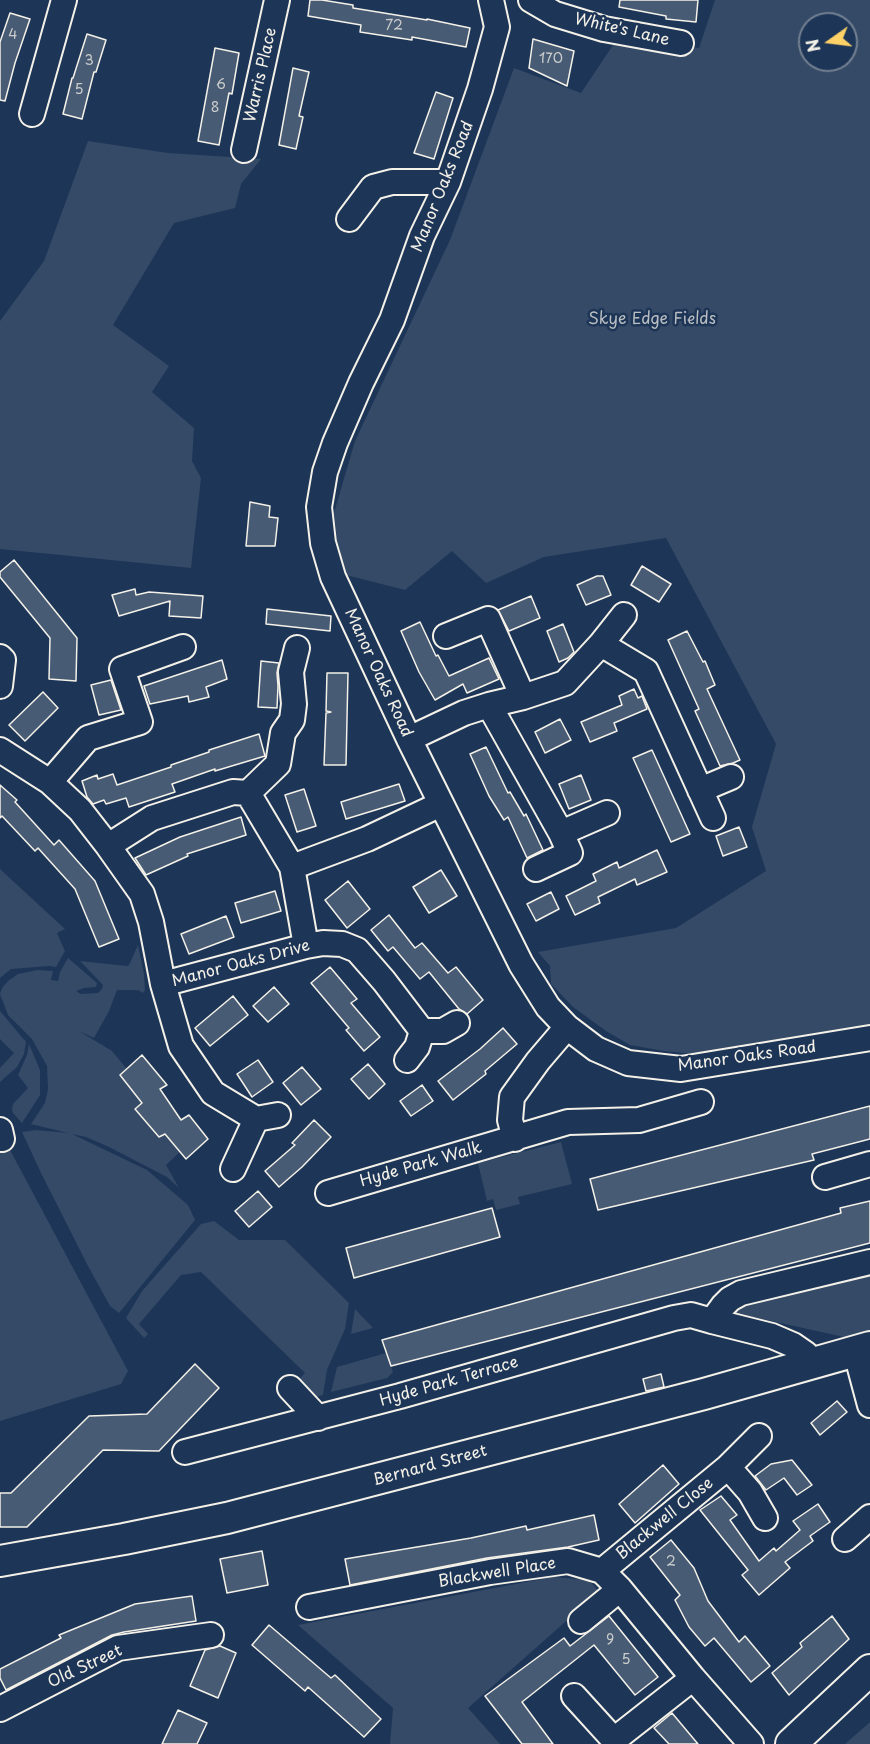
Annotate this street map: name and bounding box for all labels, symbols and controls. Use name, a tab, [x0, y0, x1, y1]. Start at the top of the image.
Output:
street label: White's Lane	[573, 10, 671, 50]
north arrow	[798, 12, 858, 72]
house number: 72	[385, 18, 403, 34]
street label: Warris Place	[241, 26, 281, 124]
house number: 4	[8, 27, 18, 43]
text: N	[799, 37, 826, 55]
house number: 170	[539, 51, 563, 67]
house number: 3	[84, 53, 94, 69]
house number: 6	[216, 77, 226, 93]
house number: 5	[74, 82, 84, 98]
house number: 8	[211, 100, 219, 116]
street label: Manor Oaks Road	[408, 119, 478, 255]
park label: Skye Edge Fields	[588, 310, 716, 330]
street label: Manor Oaks Road	[340, 606, 416, 740]
street label: Manor Oaks Drive	[170, 936, 312, 992]
street label: Manor Oaks Road	[677, 1038, 817, 1076]
street label: Hyde Park Walk	[358, 1138, 484, 1192]
street label: Hyde Park Terrace	[378, 1353, 520, 1411]
street label: Bernard Street	[371, 1442, 489, 1490]
street label: Blackwell Close	[613, 1474, 717, 1564]
street label: Blackwell Place	[437, 1554, 557, 1592]
house number: 2	[666, 1554, 676, 1570]
house number: 9	[606, 1632, 614, 1648]
street label: Old Street	[45, 1641, 125, 1693]
house number: 5	[621, 1652, 631, 1668]

